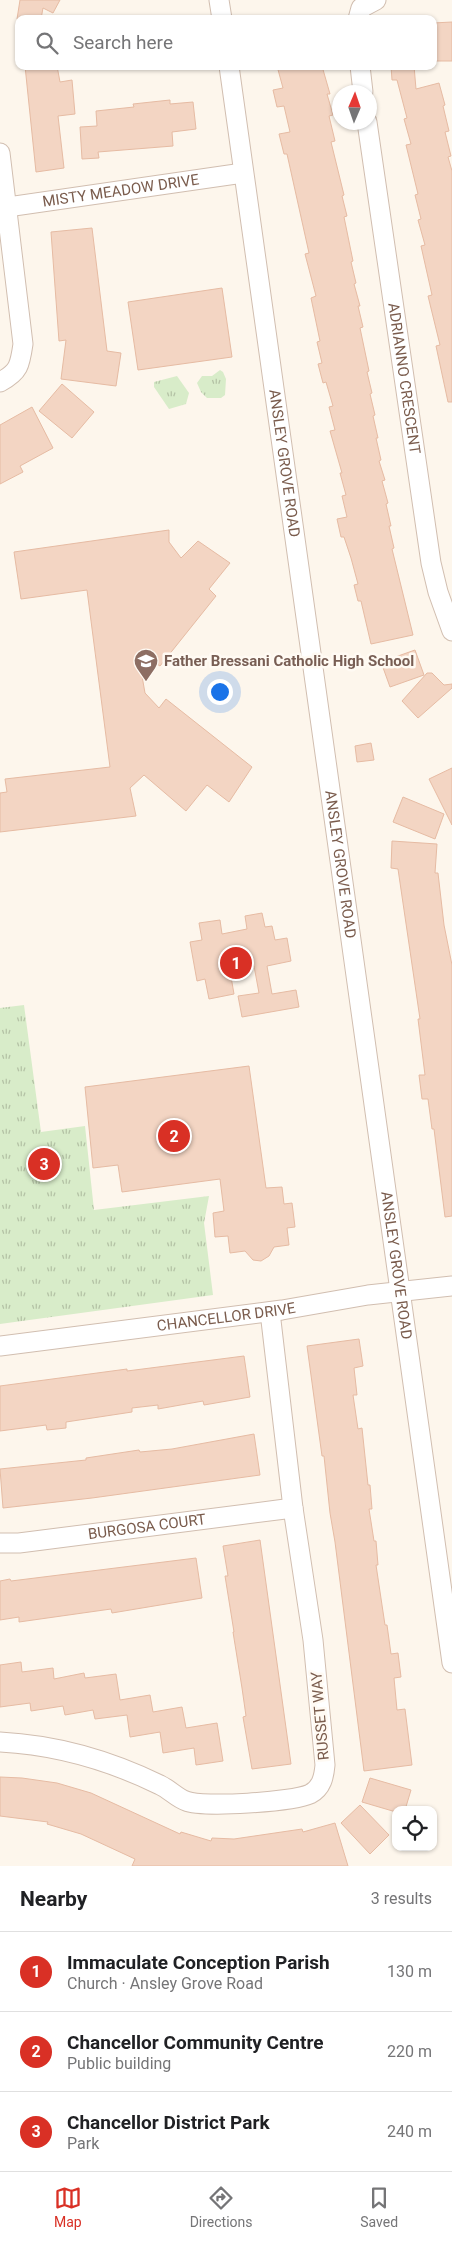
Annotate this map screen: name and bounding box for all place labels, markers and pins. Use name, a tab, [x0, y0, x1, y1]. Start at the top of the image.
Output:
school or university icon: Father Bressani Catholic High School	[133, 648, 159, 682]
place label: Father Bressani Catholic High School	[164, 652, 414, 670]
pin: 1	[220, 944, 252, 982]
pin: 2	[158, 1117, 190, 1155]
pin: 3	[28, 1145, 60, 1183]

